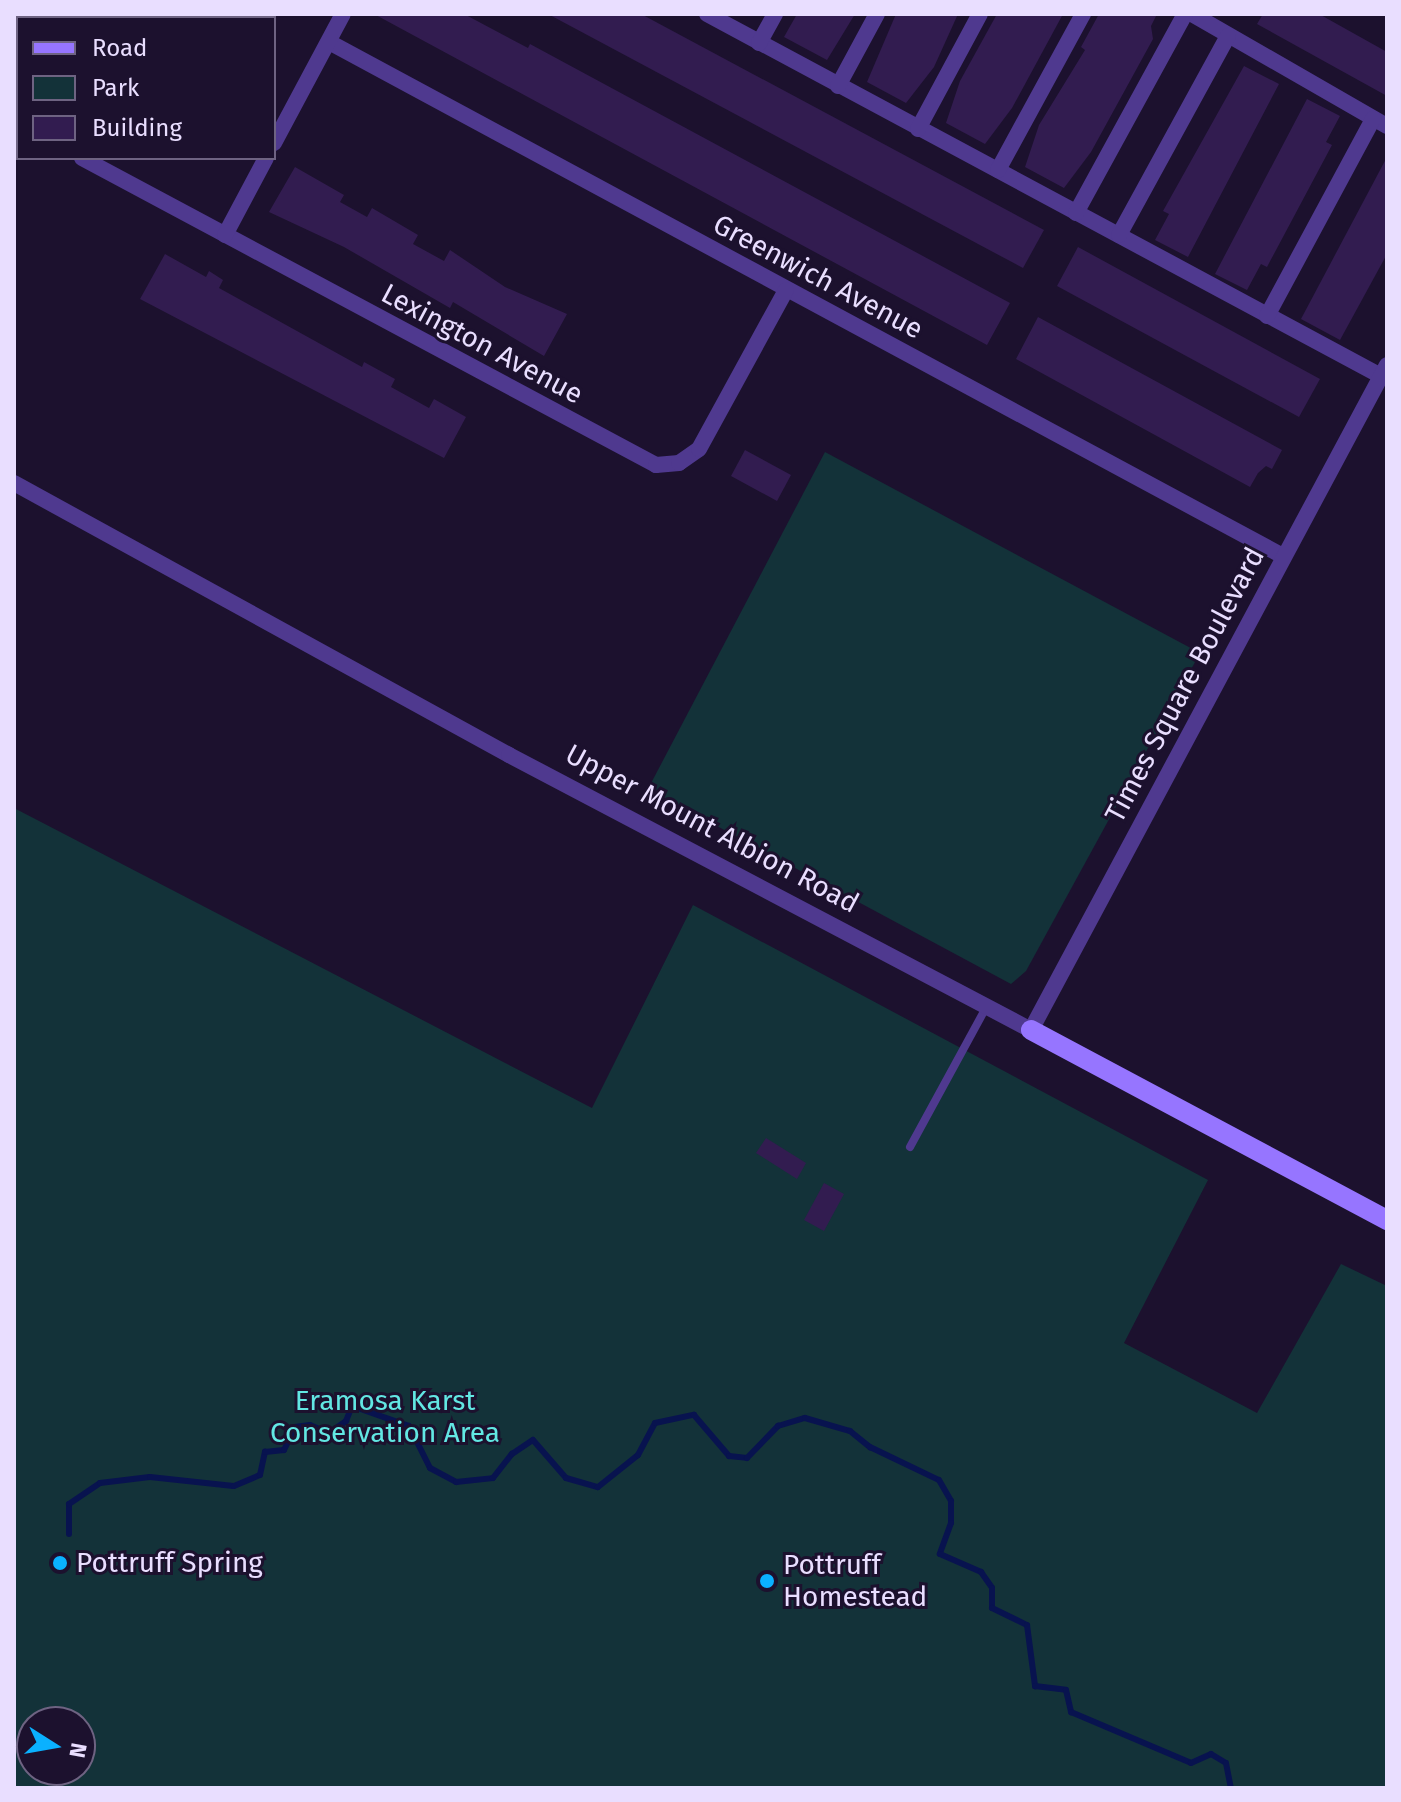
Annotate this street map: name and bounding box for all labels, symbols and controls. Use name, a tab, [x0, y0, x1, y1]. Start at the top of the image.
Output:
legend	[16, 16, 276, 160]
text: Road	[92, 34, 147, 62]
text: Park	[92, 74, 139, 102]
text: Building	[92, 114, 182, 142]
street label: Greenwich Avenue	[707, 208, 929, 346]
street label: Lexington Avenue	[375, 277, 589, 411]
street label: Times Square Boulevard	[1098, 542, 1272, 828]
street label: Upper Mount Albion Road	[560, 737, 864, 921]
park label: Eramosa Karst Conservation Area	[270, 1384, 500, 1450]
place label: Pottruff Spring	[76, 1546, 263, 1580]
place label: Pottruff Homestead	[783, 1548, 927, 1614]
marker: Pottruff Spring	[51, 1554, 69, 1572]
marker: Pottruff Homestead	[758, 1572, 776, 1590]
north arrow	[16, 1706, 96, 1786]
text: N	[63, 1741, 93, 1760]

